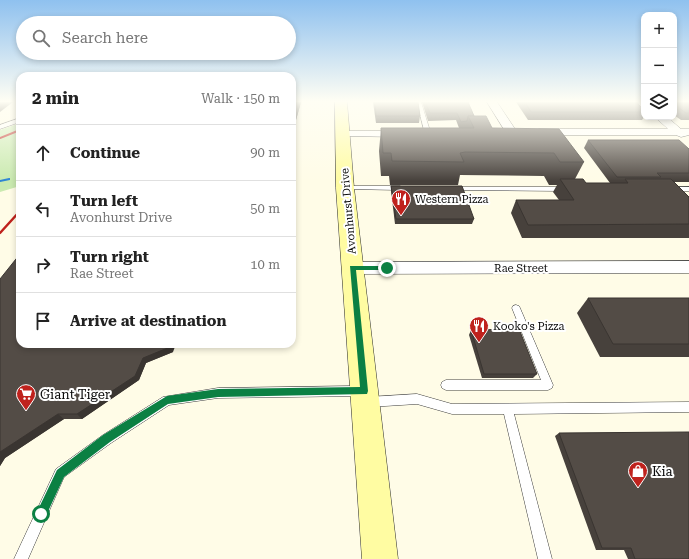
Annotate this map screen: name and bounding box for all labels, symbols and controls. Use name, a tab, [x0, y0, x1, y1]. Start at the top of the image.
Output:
map controls	[641, 12, 677, 120]
button: +	[641, 12, 677, 48]
search box	[16, 16, 296, 60]
icon: search	[30, 27, 52, 49]
text: Search here	[62, 29, 148, 47]
button: −	[641, 48, 677, 84]
button: layers	[641, 84, 677, 120]
text: 2 min	[32, 88, 79, 108]
text: Walk · 150 m	[201, 91, 280, 106]
icon: ahead	[32, 142, 54, 164]
text: Continue	[70, 144, 140, 162]
text: 90 m	[250, 145, 280, 160]
street label: Avonhurst Drive	[338, 167, 359, 255]
restaurant icon: Western Pizza	[390, 188, 412, 216]
text: Turn left	[70, 192, 138, 210]
place label: Western Pizza	[415, 193, 488, 206]
icon: left	[32, 198, 54, 220]
text: 50 m	[250, 201, 280, 216]
text: Avonhurst Drive	[70, 210, 172, 225]
text: Turn right	[70, 248, 149, 266]
icon: right	[32, 254, 54, 276]
text: 10 m	[250, 257, 280, 272]
route end	[378, 259, 396, 277]
street label: Rae Street	[494, 262, 548, 275]
text: Rae Street	[70, 266, 134, 281]
icon: arrive	[32, 310, 54, 332]
text: Arrive at destination	[70, 312, 226, 330]
restaurant icon: Kooko's Pizza	[468, 315, 490, 343]
place label: Kooko's Pizza	[493, 320, 564, 333]
supermarket icon: Giant Tiger	[15, 383, 37, 411]
place label: Giant Tiger	[40, 387, 111, 402]
shop icon: Kia	[627, 460, 649, 488]
place label: Kia	[652, 464, 673, 479]
route start	[32, 505, 50, 523]

